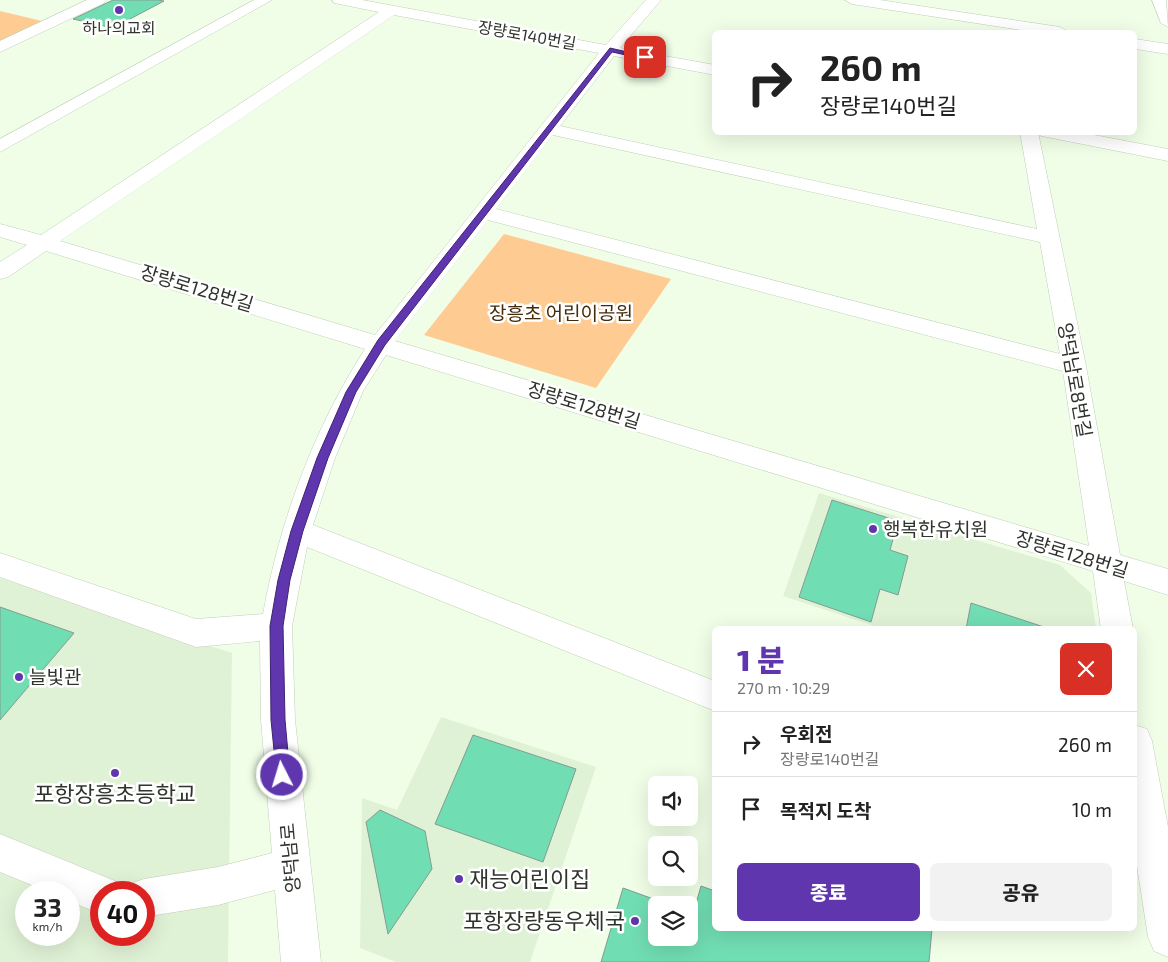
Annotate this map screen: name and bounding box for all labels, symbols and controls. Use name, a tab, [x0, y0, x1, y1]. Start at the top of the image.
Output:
marker: 하나의교회	[113, 4, 125, 16]
street label: 장량로140번길	[476, 17, 578, 52]
place label: 하나의교회	[82, 18, 156, 37]
pin	[624, 36, 666, 78]
icon: arrive	[631, 43, 659, 71]
text: 260 m	[820, 46, 921, 88]
icon: right	[737, 50, 802, 115]
text: 장량로140번길	[820, 92, 957, 118]
street label: 장량로128번길	[138, 259, 257, 316]
park label: 장흥초 어린이공원	[489, 301, 633, 324]
street label: 양덕남로8번길	[1054, 321, 1097, 439]
street label: 장량로128번길	[525, 376, 644, 433]
place label: 행복한유치원	[883, 517, 988, 540]
marker: 행복한유치원	[867, 523, 879, 535]
street label: 장량로128번길	[1013, 525, 1132, 582]
text: 1 분	[737, 641, 785, 677]
button: close	[1060, 643, 1112, 695]
place label: 늘빛관	[29, 665, 81, 688]
marker: 늘빛관	[13, 671, 25, 683]
text: 270 m · 10:29	[737, 678, 830, 697]
text: 우회전	[780, 722, 832, 745]
icon: right	[737, 730, 765, 758]
text: 260 m	[1058, 733, 1112, 756]
position arrow	[255, 748, 307, 800]
text: 장량로140번길	[780, 749, 879, 768]
marker: 포항장흥초등학교	[109, 767, 121, 779]
map controls	[648, 776, 698, 946]
button: sound	[648, 776, 698, 826]
place label: 포항장흥초등학교	[34, 780, 196, 806]
icon: arrive	[737, 795, 765, 823]
text: 10 m	[1072, 798, 1112, 821]
text: 목적지 도착	[780, 799, 872, 822]
street label: 양덕남로	[275, 822, 304, 894]
button: search	[648, 836, 698, 886]
button: 종료	[737, 863, 920, 921]
button: 공유	[930, 863, 1112, 921]
place label: 재능어린이집	[469, 865, 590, 891]
marker: 재능어린이집	[453, 873, 465, 885]
speed limit sign: 40	[90, 881, 155, 946]
text: 33	[33, 892, 62, 922]
button: layers	[648, 896, 698, 946]
place label: 포항장량동우체국	[463, 907, 625, 933]
marker: 포항장량동우체국	[629, 915, 641, 927]
text: km/h	[33, 919, 62, 933]

